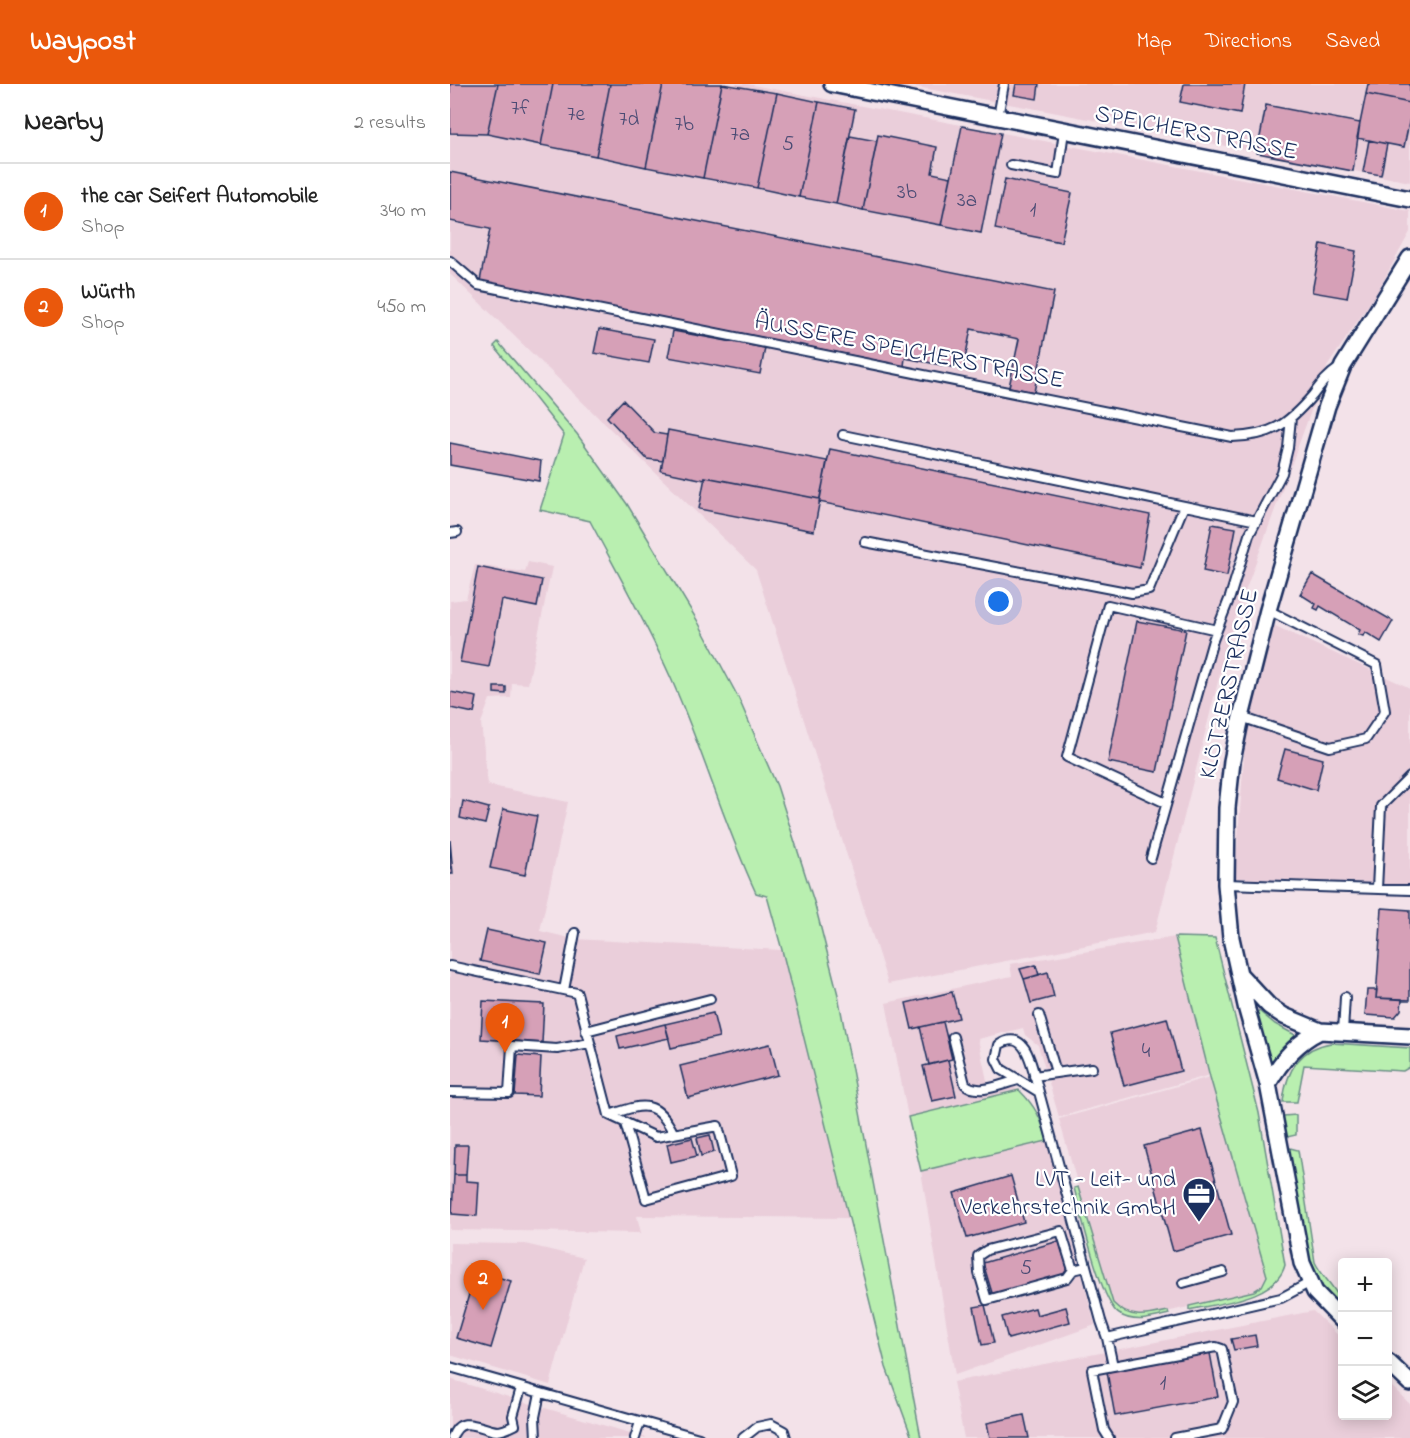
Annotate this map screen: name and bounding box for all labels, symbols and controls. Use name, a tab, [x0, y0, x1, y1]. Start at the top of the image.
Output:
text: Waypost	[30, 22, 136, 63]
text: Map	[1136, 27, 1172, 57]
text: Directions	[1205, 27, 1292, 57]
text: Saved	[1325, 27, 1380, 57]
house number: 7f	[511, 94, 529, 124]
street label: SPEICHERSTRASSE	[1092, 97, 1300, 171]
house number: 7e	[567, 100, 586, 130]
text: Nearby	[24, 104, 103, 142]
house number: 7d	[619, 105, 639, 135]
text: 2 results	[354, 109, 426, 138]
house number: 7b	[674, 110, 694, 140]
house number: 7a	[730, 120, 750, 150]
house number: 5	[782, 130, 794, 160]
house number: 3b	[897, 178, 917, 208]
text: the car Seifert Automobile	[81, 181, 318, 213]
house number: 3a	[957, 186, 977, 216]
house number: 1	[1030, 196, 1037, 226]
text: 1	[40, 197, 47, 226]
text: 340 m	[380, 197, 426, 226]
text: Shop	[81, 213, 125, 242]
text: Würth	[81, 277, 135, 309]
text: 2	[39, 293, 48, 322]
text: 450 m	[377, 293, 426, 322]
street label: ÄUSSERE SPEICHERSTRASSE	[751, 305, 1067, 399]
text: Shop	[81, 309, 125, 338]
street label: KLÖTZERSTRASSE	[1191, 586, 1269, 782]
your location	[984, 587, 1013, 616]
pin: 1	[486, 1004, 524, 1053]
house number: 4	[1142, 1037, 1151, 1067]
place label: LVT - Leit- und Verkehrstechnik GmbH	[959, 1163, 1177, 1226]
office icon: LVT - Leit- und Verkehrstechnik GmbH	[1181, 1176, 1217, 1223]
house number: 5	[1020, 1254, 1032, 1284]
map controls	[1338, 1258, 1392, 1420]
button: +	[1338, 1258, 1392, 1312]
pin: 2	[464, 1260, 502, 1310]
button: −	[1338, 1312, 1392, 1366]
button: layers	[1338, 1366, 1392, 1420]
house number: 1	[1160, 1369, 1167, 1399]

